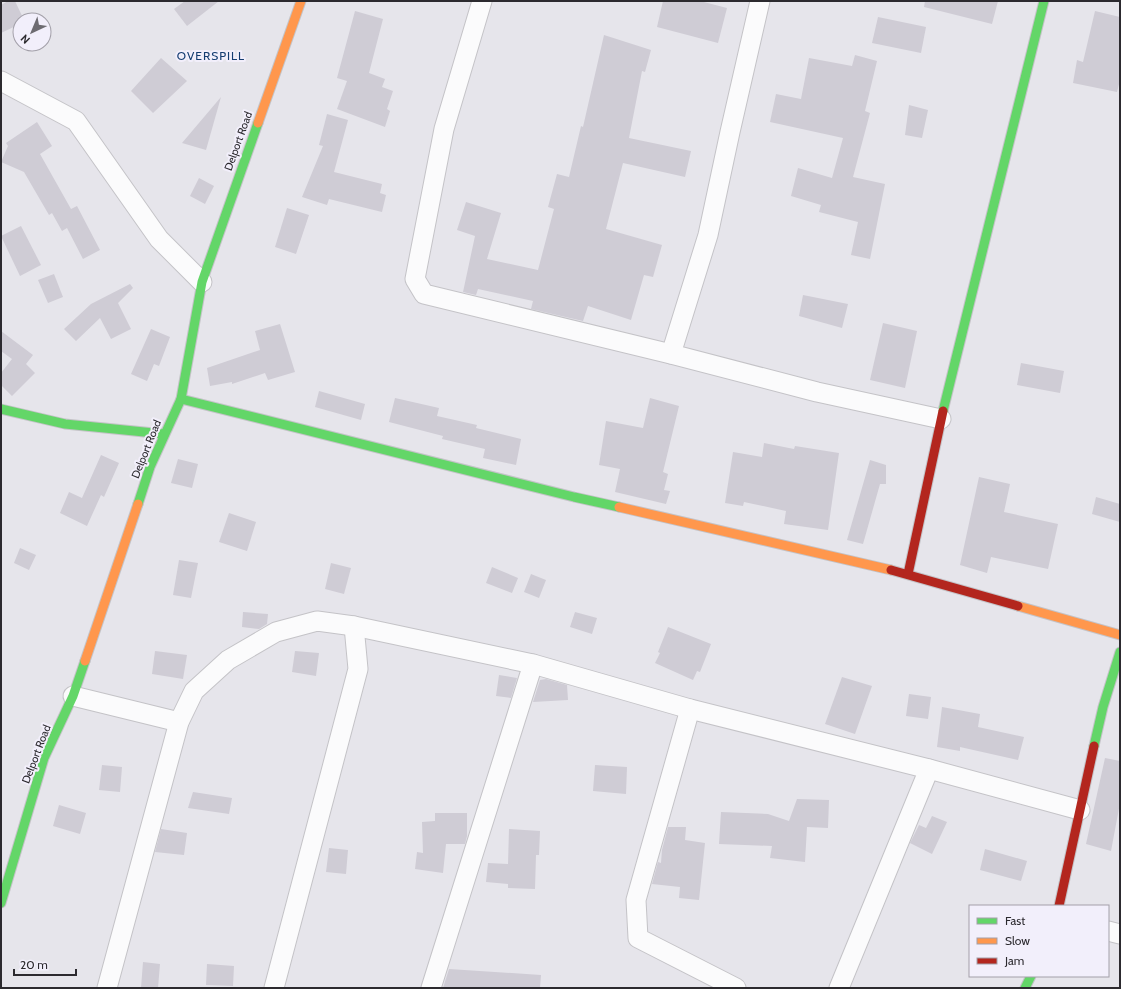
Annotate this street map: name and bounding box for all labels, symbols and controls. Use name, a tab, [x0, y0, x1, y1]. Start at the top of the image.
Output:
north arrow	[12, 12, 52, 52]
text: N	[17, 31, 33, 47]
district label: OVERSPILL	[177, 48, 245, 63]
street label: Delport Road	[221, 110, 255, 172]
street label: Delport Road	[128, 418, 164, 480]
street label: Delport Road	[18, 723, 54, 785]
legend	[969, 905, 1109, 977]
text: Fast	[1005, 913, 1025, 928]
text: Slow	[1005, 933, 1030, 948]
scale bar	[14, 951, 76, 977]
text: Jam	[1004, 953, 1024, 968]
text: 20 m	[20, 957, 48, 972]

